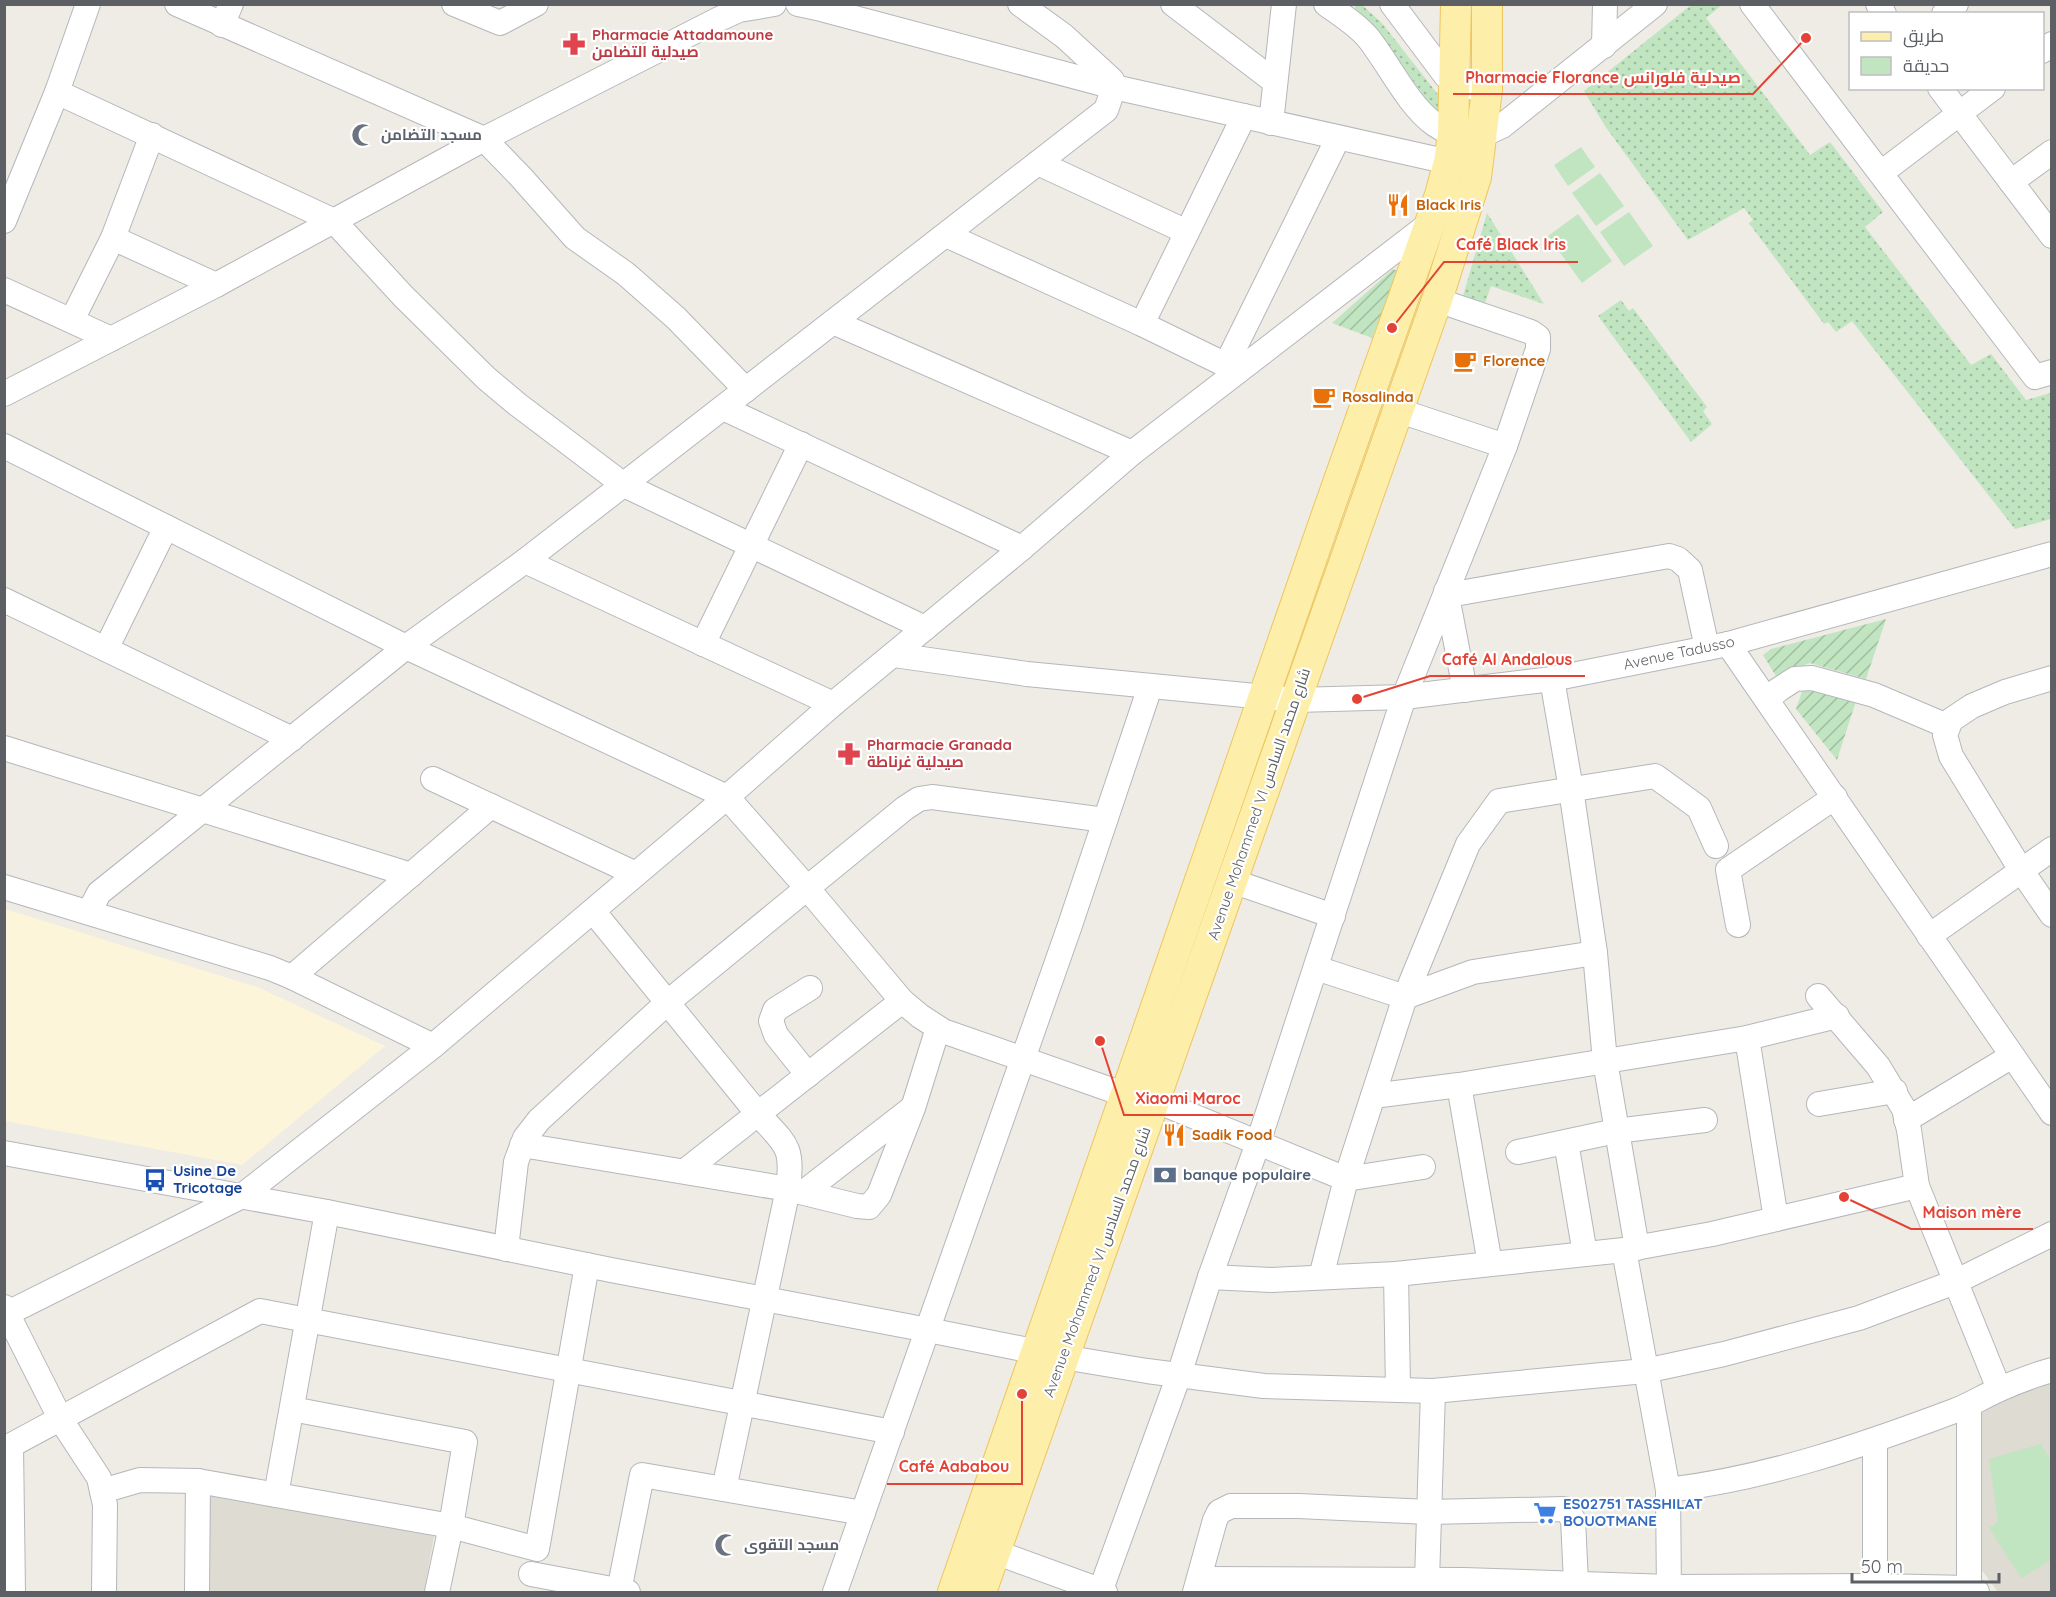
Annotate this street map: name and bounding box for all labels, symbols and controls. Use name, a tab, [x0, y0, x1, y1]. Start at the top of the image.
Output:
legend	[1849, 12, 2044, 90]
text: طريق	[1903, 24, 1944, 48]
place label: Pharmacie Attadamoune صيدلية التضامن	[592, 25, 773, 61]
pharmacy icon: Pharmacie Attadamoune صيدلية التضامن	[561, 31, 587, 57]
text: حديقة	[1903, 54, 1949, 77]
callout: Pharmacie Florance صيدلية فلورانس	[1453, 60, 1753, 94]
text: Pharmacie Florance صيدلية فلورانس	[1465, 67, 1741, 87]
mosque icon: مسجد التضامن	[350, 122, 376, 148]
place label: مسجد التضامن	[381, 125, 482, 144]
restaurant icon: Black Iris	[1385, 192, 1411, 218]
place label: Black Iris	[1416, 195, 1481, 214]
callout: Café Black Iris	[1444, 228, 1578, 262]
text: Café Black Iris	[1456, 234, 1566, 254]
cafe icon: Florence	[1452, 348, 1478, 374]
place label: Florence	[1483, 351, 1545, 370]
cafe icon: Rosalinda	[1311, 384, 1337, 410]
place label: Rosalinda	[1342, 387, 1414, 406]
street label: Avenue Tadusso	[1622, 631, 1736, 674]
callout: Café Al Andalous	[1430, 642, 1585, 676]
text: Café Al Andalous	[1442, 649, 1573, 669]
street label: Avenue Mohammed VI شارع محمد السادس	[1203, 665, 1316, 943]
place label: Pharmacie Granada صيدلية غرناطة	[867, 735, 1012, 771]
pharmacy icon: Pharmacie Granada صيدلية غرناطة	[836, 741, 862, 767]
callout: Xiaomi Maroc	[1124, 1081, 1253, 1115]
text: Xiaomi Maroc	[1135, 1088, 1241, 1108]
restaurant icon: Sadik Food	[1161, 1122, 1187, 1148]
street label: Avenue Mohammed VI شارع محمد السادس	[1039, 1124, 1156, 1400]
place label: Sadik Food	[1192, 1125, 1272, 1144]
place label: Usine De Tricotage	[173, 1161, 243, 1197]
bank icon: banque populaire	[1152, 1162, 1178, 1188]
place label: banque populaire	[1183, 1165, 1311, 1184]
bus stop icon: Usine De Tricotage	[142, 1167, 168, 1193]
callout: Maison mère	[1911, 1195, 2033, 1229]
text: Maison mère	[1923, 1202, 2021, 1222]
callout: Café Aababou	[887, 1450, 1022, 1484]
text: Café Aababou	[899, 1456, 1009, 1476]
place label: ES02751 TASSHILAT BOUOTMANE	[1563, 1494, 1703, 1530]
supermarket icon: ES02751 TASSHILAT BOUOTMANE	[1532, 1500, 1558, 1526]
mosque icon: مسجد التقوى	[713, 1532, 739, 1558]
place label: مسجد التقوى	[744, 1535, 839, 1554]
scale bar	[1852, 1546, 1999, 1584]
text: 50 m	[1861, 1555, 1903, 1578]

